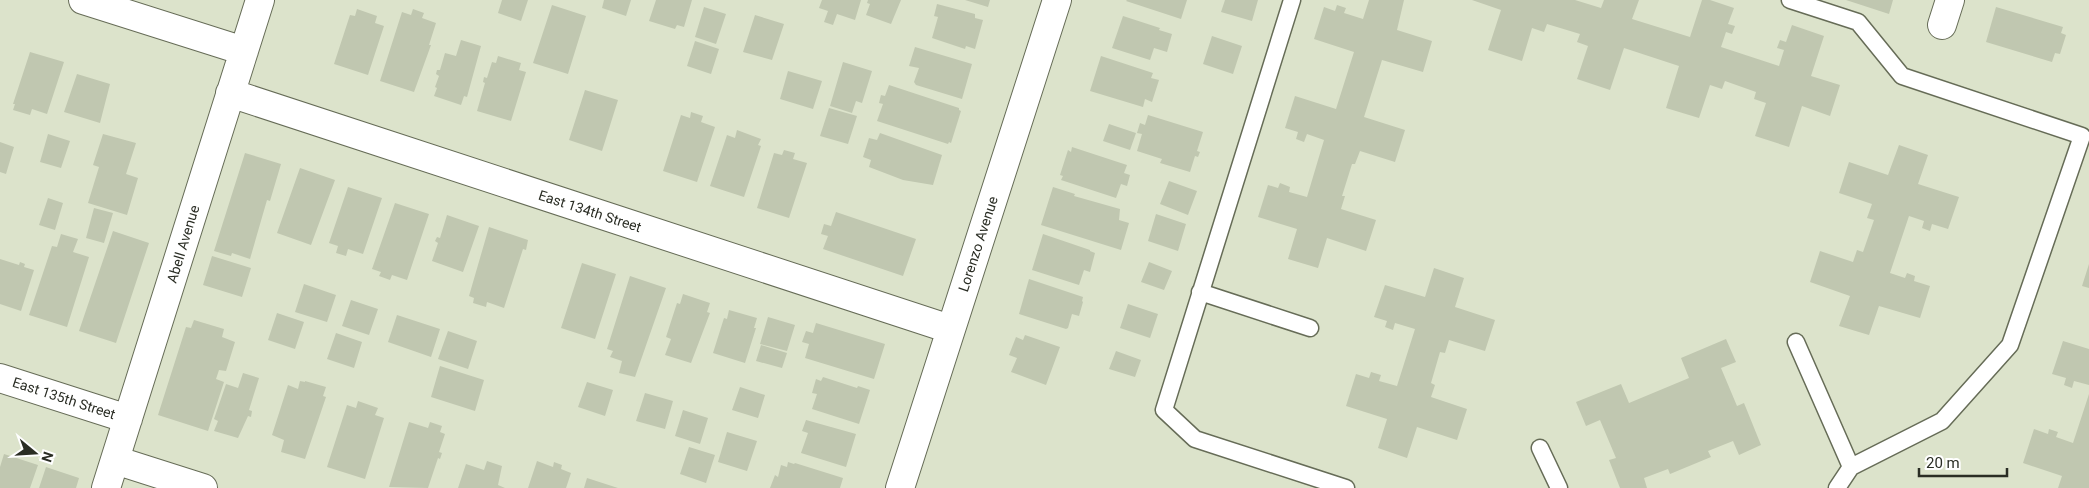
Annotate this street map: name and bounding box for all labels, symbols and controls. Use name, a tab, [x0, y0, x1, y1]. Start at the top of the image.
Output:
street label: East 134th Street	[537, 187, 644, 235]
street label: Lorenzo Avenue	[955, 194, 1001, 294]
street label: Abell Avenue	[164, 203, 202, 285]
street label: East 135th Street	[11, 374, 118, 422]
north arrow	[10, 428, 60, 478]
scale bar	[1919, 446, 2006, 478]
text: N	[38, 450, 57, 464]
text: 20 m	[1926, 454, 1960, 472]

